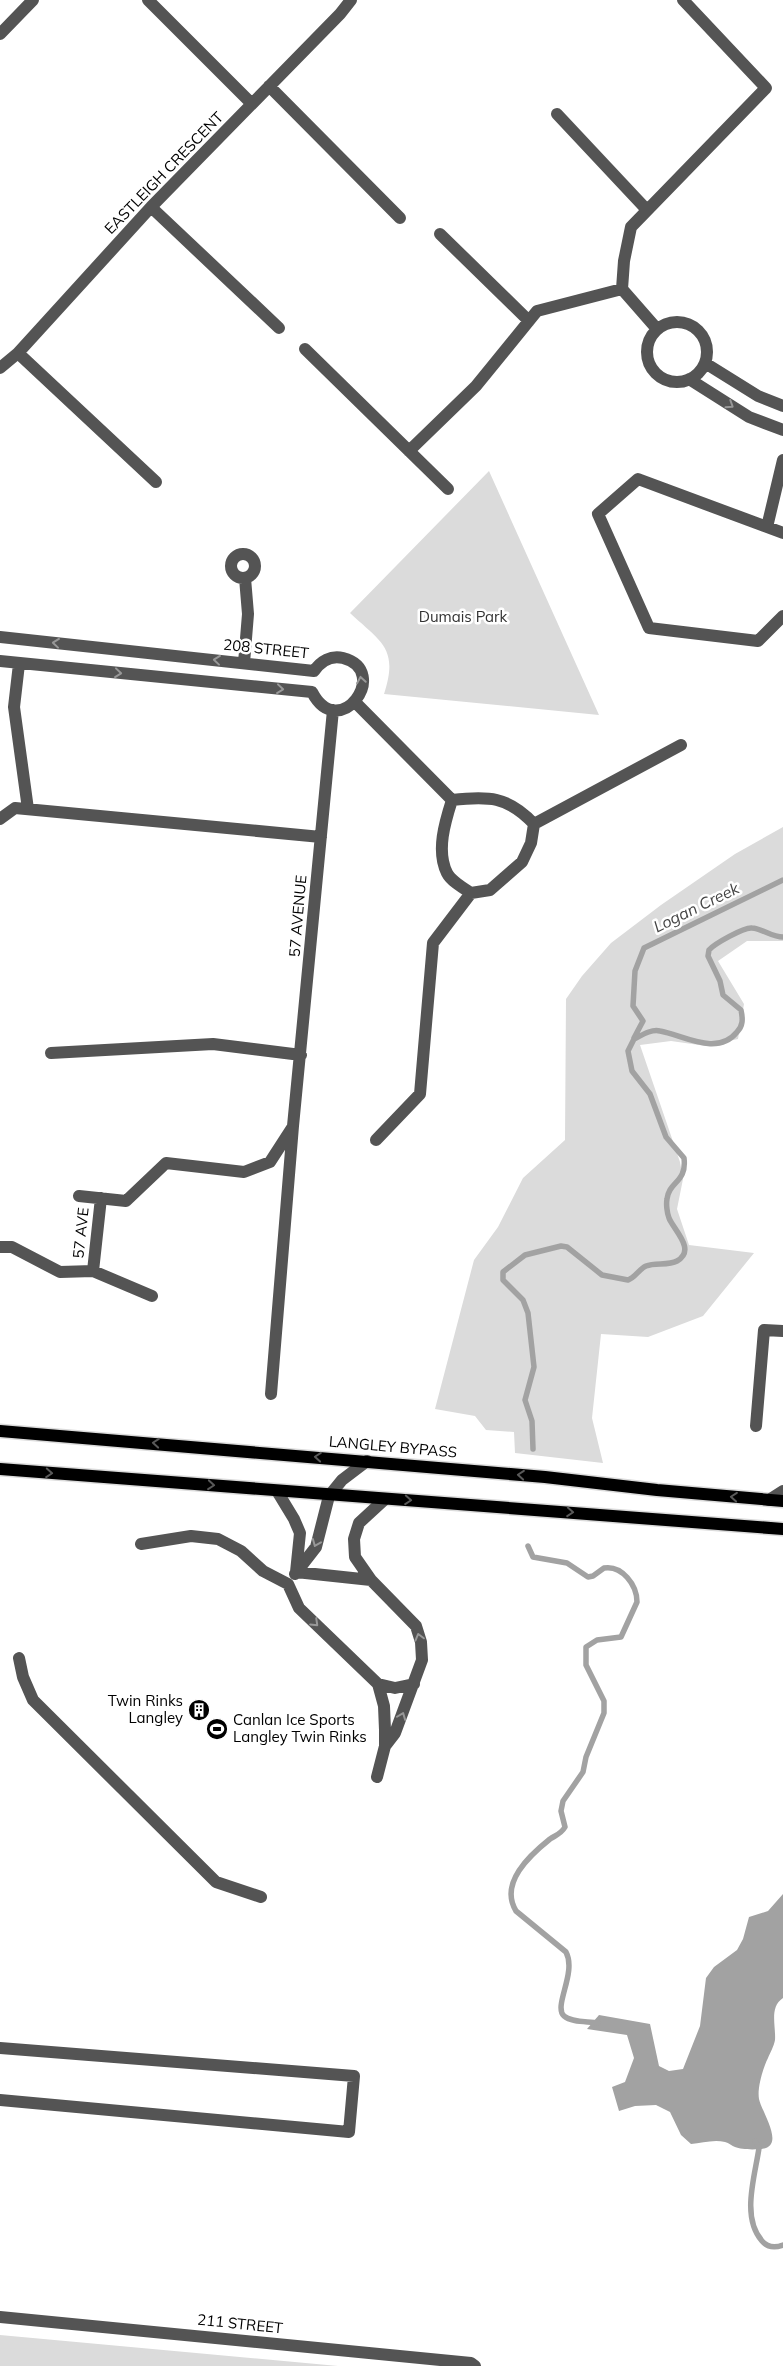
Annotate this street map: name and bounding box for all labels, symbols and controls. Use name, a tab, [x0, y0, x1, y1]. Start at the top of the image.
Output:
street label: EASTLEIGH CRESCENT	[100, 107, 227, 238]
one-way arrow	[725, 399, 734, 409]
park label: Dumais Park	[419, 607, 508, 626]
street label: 208 STREET	[222, 635, 310, 662]
one-way arrow	[51, 638, 59, 649]
one-way arrow	[213, 655, 221, 666]
one-way arrow	[114, 667, 122, 678]
one-way arrow	[356, 676, 367, 684]
one-way arrow	[276, 683, 284, 694]
street label: 57 AVENUE	[284, 874, 311, 958]
water label: Logan Creek	[650, 877, 743, 936]
street label: 57 AVE	[68, 1206, 93, 1260]
street label: LANGLEY BYPASS	[328, 1431, 458, 1462]
one-way arrow	[152, 1438, 160, 1449]
one-way arrow	[314, 1452, 322, 1463]
one-way arrow	[45, 1467, 53, 1478]
one-way arrow	[516, 1469, 524, 1480]
one-way arrow	[207, 1480, 215, 1491]
one-way arrow	[730, 1491, 738, 1502]
one-way arrow	[404, 1495, 412, 1506]
one-way arrow	[566, 1507, 574, 1518]
one-way arrow	[312, 1538, 323, 1547]
one-way arrow	[309, 1617, 318, 1626]
one-way arrow	[414, 1633, 425, 1642]
place label: Twin Rinks Langley	[108, 1691, 183, 1727]
building icon: Twin Rinks Langley	[187, 1698, 211, 1722]
place label: Canlan Ice Sports Langley Twin Rinks	[233, 1710, 367, 1746]
one-way arrow	[395, 1712, 406, 1721]
sports icon: Canlan Ice Sports Langley Twin Rinks	[205, 1717, 229, 1741]
street label: 211 STREET	[196, 2310, 284, 2337]

